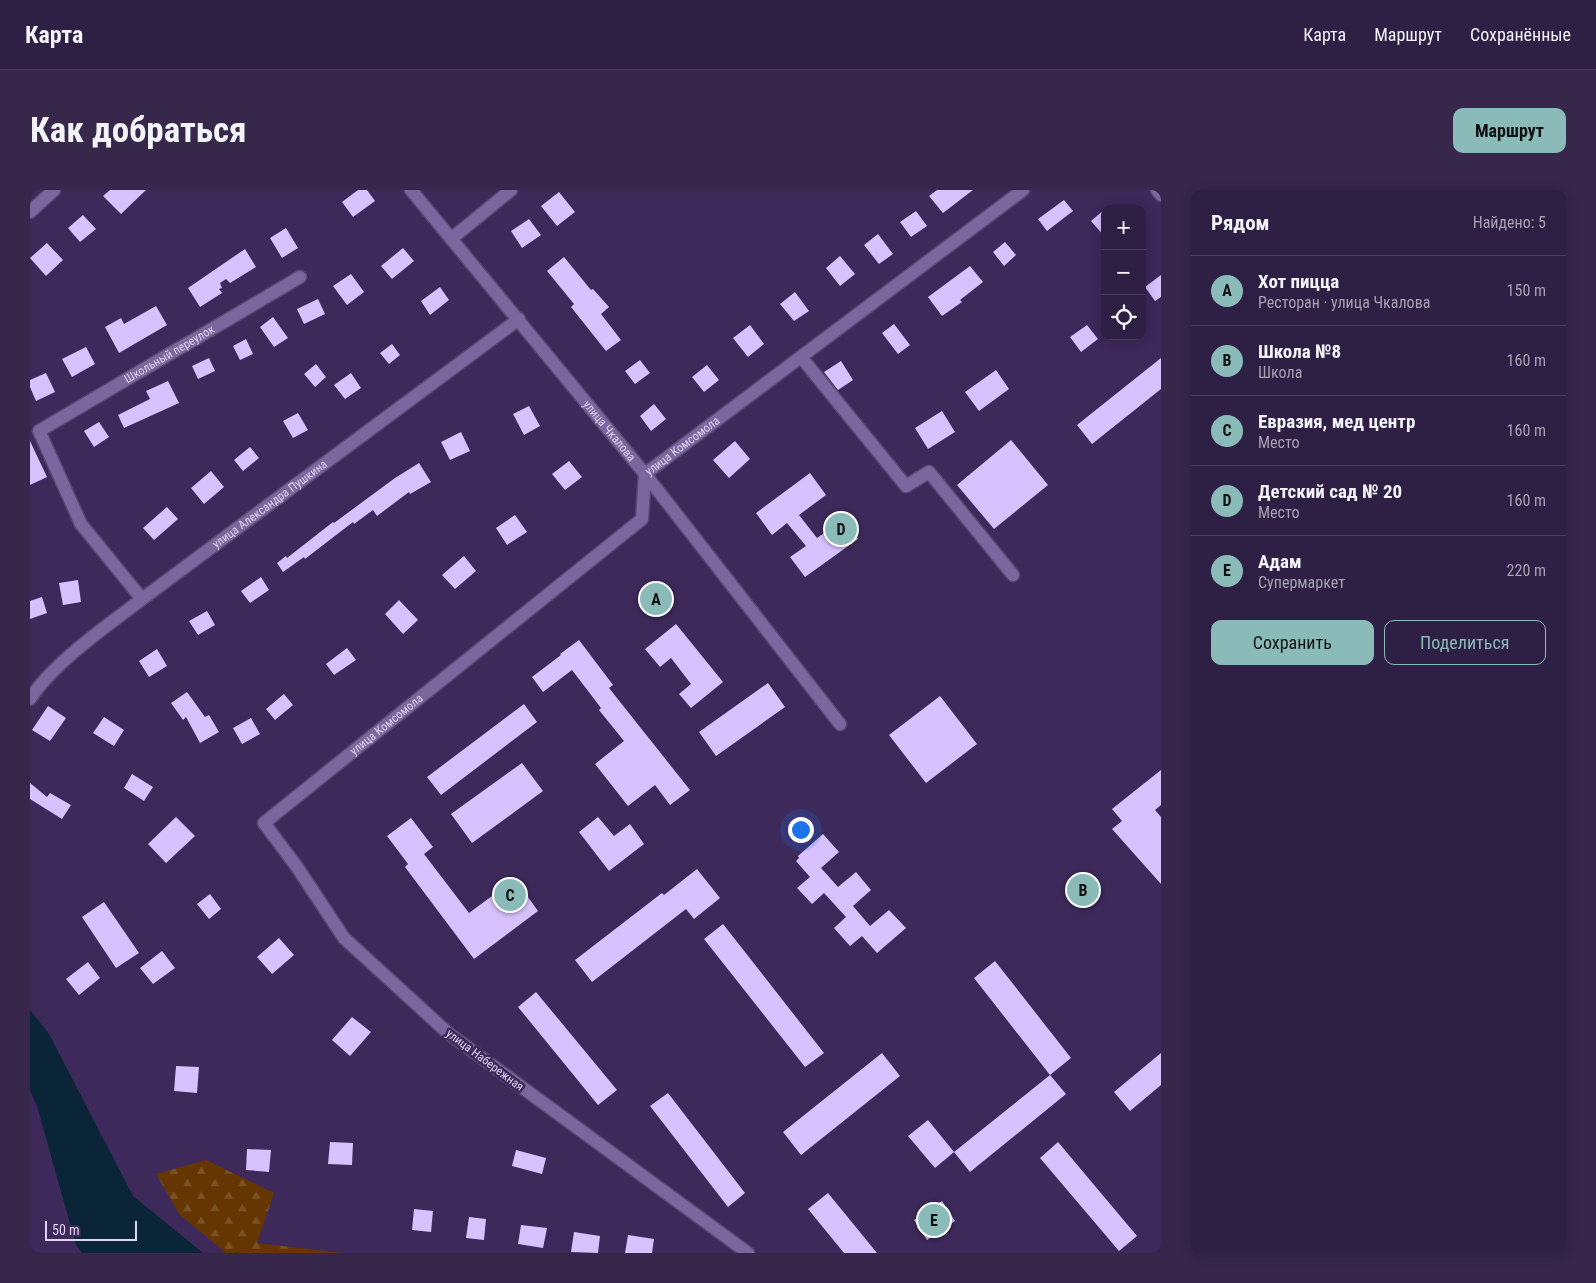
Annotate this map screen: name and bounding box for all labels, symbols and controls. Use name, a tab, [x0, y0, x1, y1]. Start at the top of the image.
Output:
text: Карта	[25, 21, 83, 49]
text: Карта	[1303, 24, 1346, 45]
text: Маршрут	[1374, 24, 1442, 45]
text: Сохранённые	[1470, 24, 1571, 45]
button: Маршрут	[1453, 108, 1566, 153]
text: Как добраться	[30, 110, 246, 151]
map controls	[1101, 205, 1146, 340]
button: +	[1101, 205, 1146, 250]
text: Рядом	[1211, 211, 1270, 235]
text: Найдено: 5	[1473, 213, 1546, 232]
button: −	[1101, 250, 1146, 295]
text: Хот пицца	[1258, 270, 1339, 293]
text: A	[1222, 281, 1232, 300]
text: 150 m	[1507, 281, 1546, 300]
text: Ресторан · улица Чкалова	[1258, 293, 1430, 312]
button: locate	[1101, 295, 1146, 340]
street label: Школьный переулок	[122, 322, 217, 386]
text: Школа №8	[1258, 340, 1341, 363]
text: B	[1223, 351, 1231, 370]
text: 160 m	[1507, 351, 1546, 370]
text: Школа	[1258, 363, 1302, 382]
street label: улица Чкалова	[580, 398, 639, 464]
text: Евразия, мед центр	[1258, 410, 1415, 433]
street label: улица Комсомола	[642, 413, 723, 478]
text: C	[1222, 421, 1232, 440]
text: 160 m	[1507, 421, 1546, 440]
text: Место	[1258, 433, 1299, 452]
street label: улица Александра Пушкина	[210, 457, 330, 551]
text: Детский сад № 20	[1258, 480, 1402, 503]
text: D	[1222, 491, 1232, 510]
text: 160 m	[1507, 491, 1546, 510]
text: Место	[1258, 503, 1299, 522]
pin: D	[825, 510, 857, 548]
text: Адам	[1258, 550, 1302, 573]
text: E	[1223, 561, 1231, 580]
text: 220 m	[1507, 561, 1546, 580]
text: Супермаркет	[1258, 573, 1345, 592]
pin: A	[640, 580, 672, 618]
button: Сохранить	[1211, 620, 1374, 665]
button: Поделиться	[1384, 620, 1546, 665]
street label: улица Комсомола	[347, 691, 426, 758]
your location	[788, 817, 814, 843]
pin: B	[1067, 871, 1099, 909]
pin: C	[494, 876, 526, 914]
street label: улица Набережная	[443, 1026, 527, 1094]
pin: E	[918, 1201, 950, 1239]
scale bar	[45, 1218, 138, 1241]
text: 50 m	[52, 1222, 80, 1238]

